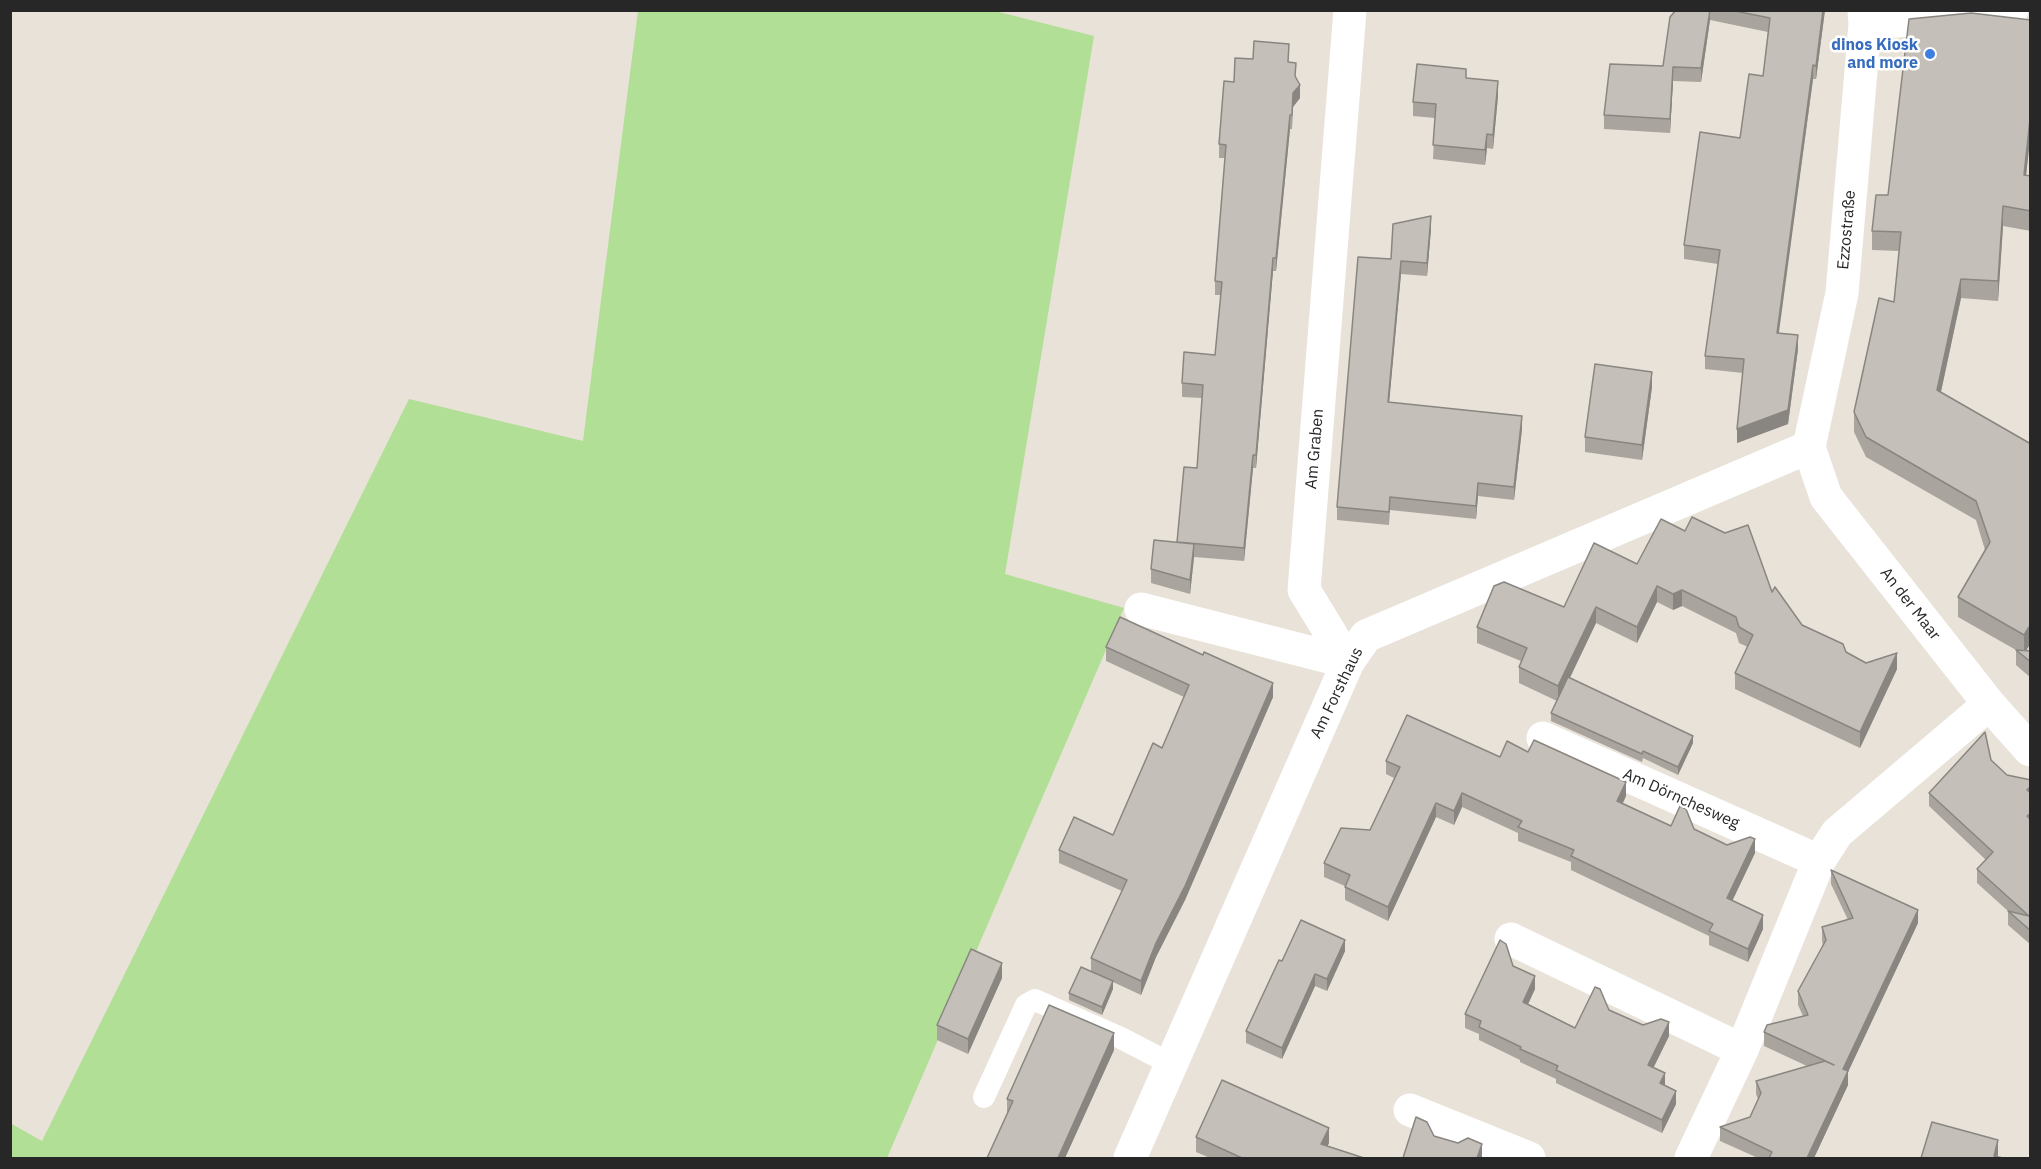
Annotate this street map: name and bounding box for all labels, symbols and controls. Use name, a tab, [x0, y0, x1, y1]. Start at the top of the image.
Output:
place label: dinos Kiosk and more	[1831, 35, 1918, 73]
marker: dinos Kiosk and more	[1923, 47, 1937, 61]
street label: Ezzostraße	[1834, 189, 1860, 271]
street label: Am Graben	[1302, 408, 1328, 490]
street label: An der Maar	[1876, 564, 1944, 644]
street label: Am Forsthaus	[1307, 644, 1367, 742]
street label: Am Dörnchesweg	[1620, 765, 1742, 833]

